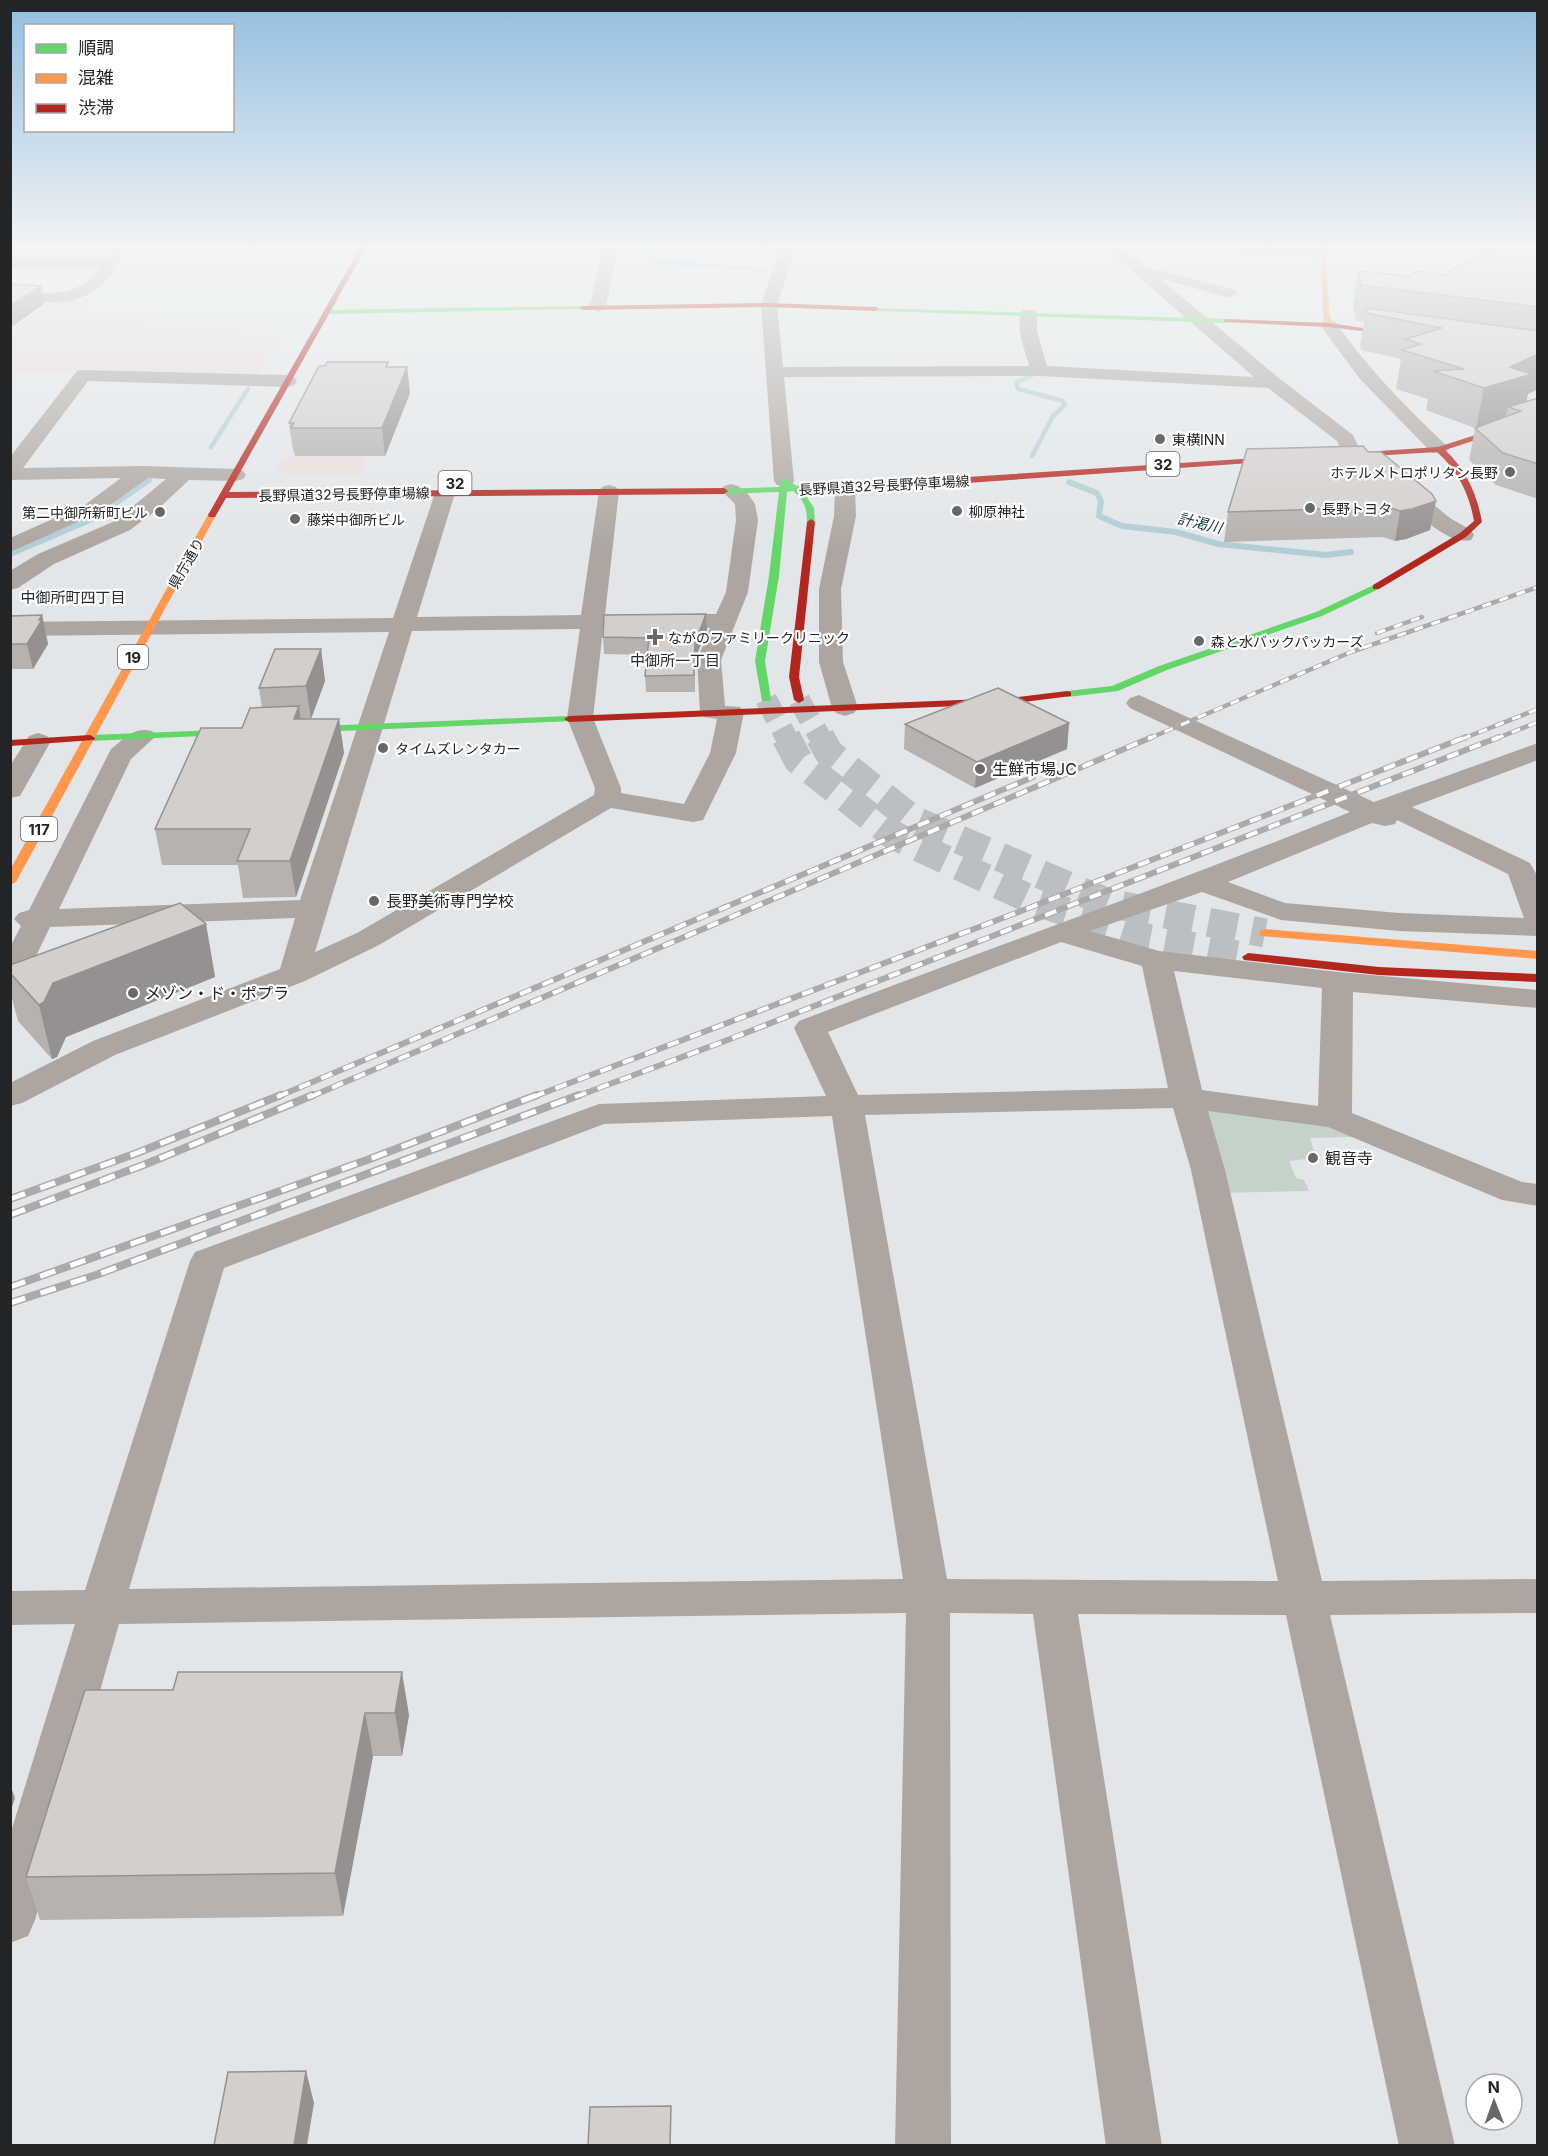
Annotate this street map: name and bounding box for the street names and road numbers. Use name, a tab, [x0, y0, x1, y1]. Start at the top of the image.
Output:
road number: 32	[1146, 452, 1180, 476]
road number: 32	[438, 471, 472, 495]
street label: 長野県道32号長野停車場線	[798, 472, 970, 498]
street label: 長野県道32号長野停車場線	[258, 484, 430, 504]
street label: 県庁通り	[165, 535, 207, 591]
road number: 19	[118, 645, 148, 669]
road number: 117	[21, 817, 57, 841]

